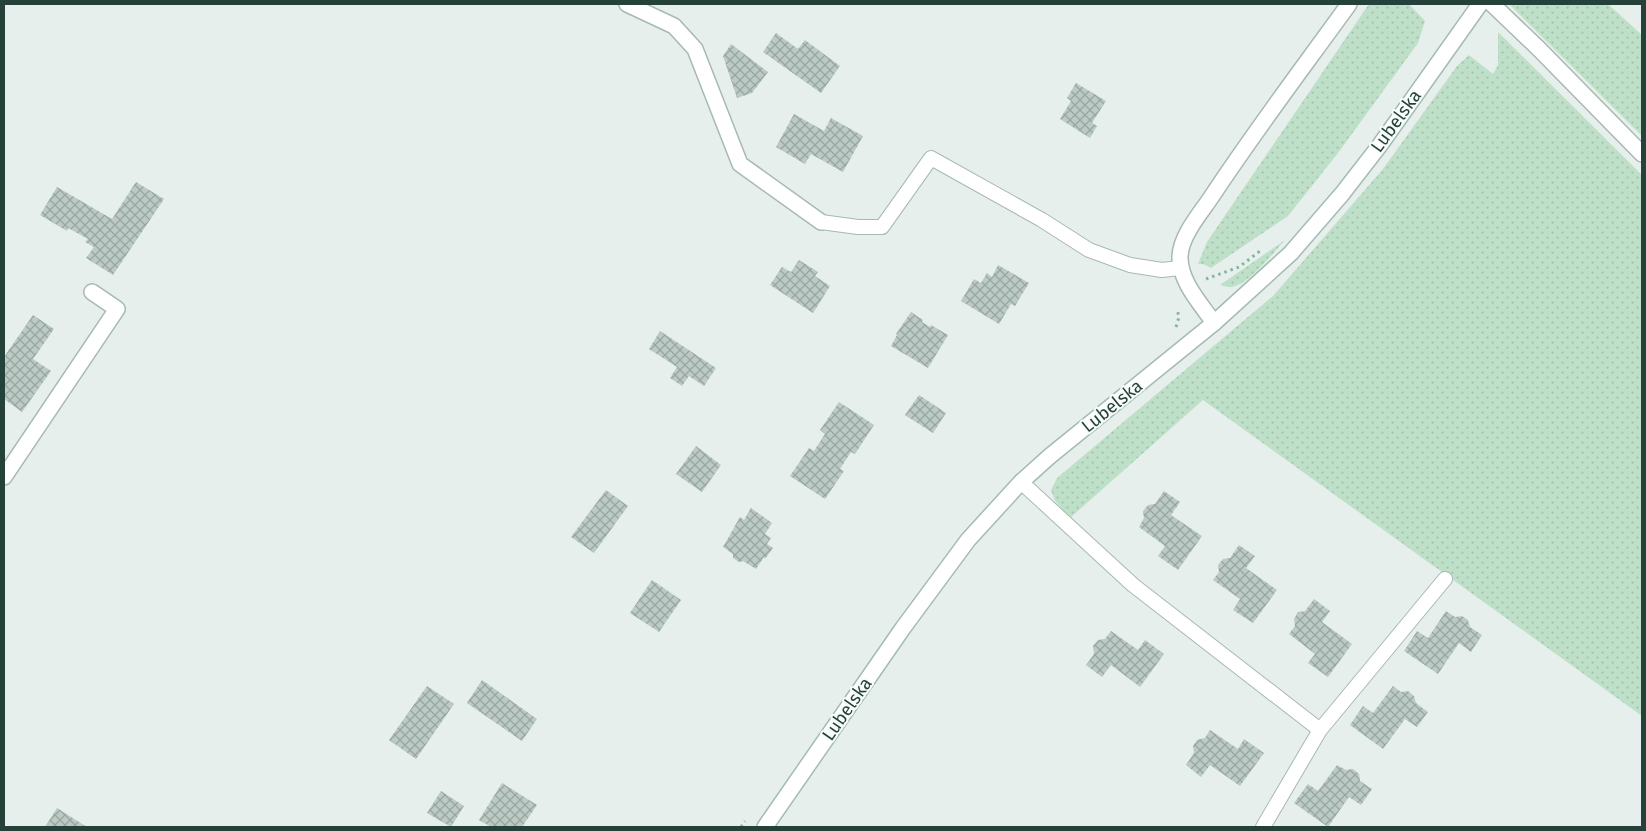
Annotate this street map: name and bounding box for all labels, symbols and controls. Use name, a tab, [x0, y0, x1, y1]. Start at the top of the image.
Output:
street label: Lubelska	[1366, 85, 1426, 157]
street label: Lubelska	[1077, 375, 1147, 437]
street label: Lubelska	[817, 673, 877, 745]

